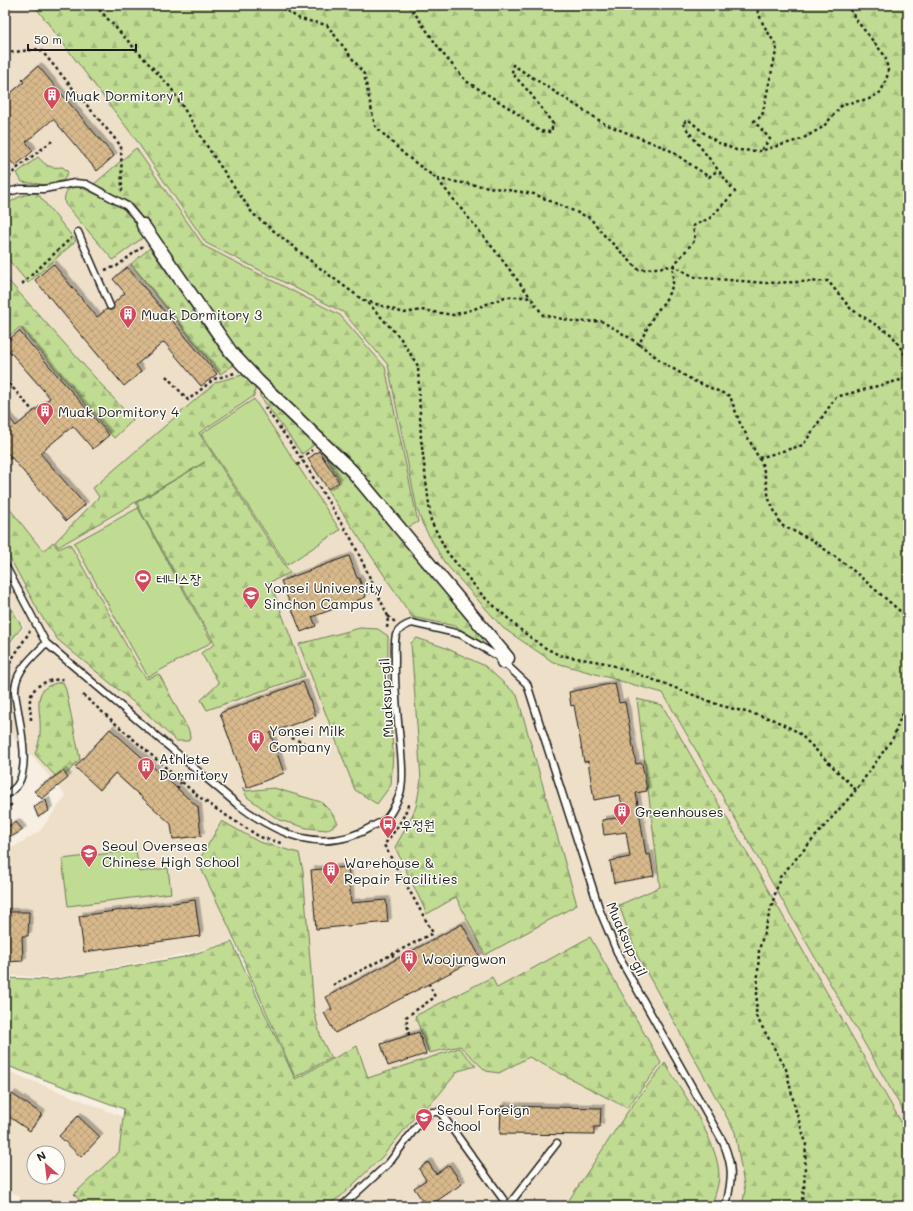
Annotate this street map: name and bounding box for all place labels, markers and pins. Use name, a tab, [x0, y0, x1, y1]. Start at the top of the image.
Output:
building icon: Muak Dormitory 1	[42, 85, 62, 110]
place label: Muak Dormitory 1	[65, 86, 184, 105]
building icon: Muak Dormitory 3	[118, 304, 138, 329]
place label: Muak Dormitory 3	[141, 305, 262, 324]
building icon: Muak Dormitory 4	[35, 401, 55, 426]
place label: Muak Dormitory 4	[58, 402, 180, 421]
sports icon: 테니스장	[133, 568, 153, 593]
place label: 테니스장	[156, 569, 202, 588]
place label: Yonsei University Sinchon Campus	[264, 578, 383, 613]
school or university icon: Yonsei University Sinchon Campus	[241, 585, 261, 610]
place label: Yonsei Milk Company	[269, 721, 345, 756]
building icon: Yonsei Milk Company	[246, 728, 266, 753]
place label: Athlete Dormitory	[159, 749, 228, 784]
building icon: Athlete Dormitory	[136, 756, 156, 781]
building icon: Greenhouses	[612, 801, 632, 826]
place label: Greenhouses	[635, 802, 724, 821]
bus stop icon: 우정원	[378, 814, 398, 839]
place label: 우정원	[401, 815, 435, 834]
place label: Seoul Overseas Chinese High School	[102, 836, 239, 871]
school or university icon: Seoul Overseas Chinese High School	[79, 843, 99, 868]
place label: Warehouse & Repair Facilities	[344, 853, 458, 888]
building icon: Warehouse & Repair Facilities	[321, 860, 341, 885]
building icon: Woojungwon	[399, 948, 419, 973]
place label: Woojungwon	[422, 949, 506, 968]
place label: Seoul Foreign School	[437, 1100, 529, 1135]
school or university icon: Seoul Foreign School	[414, 1107, 434, 1132]

